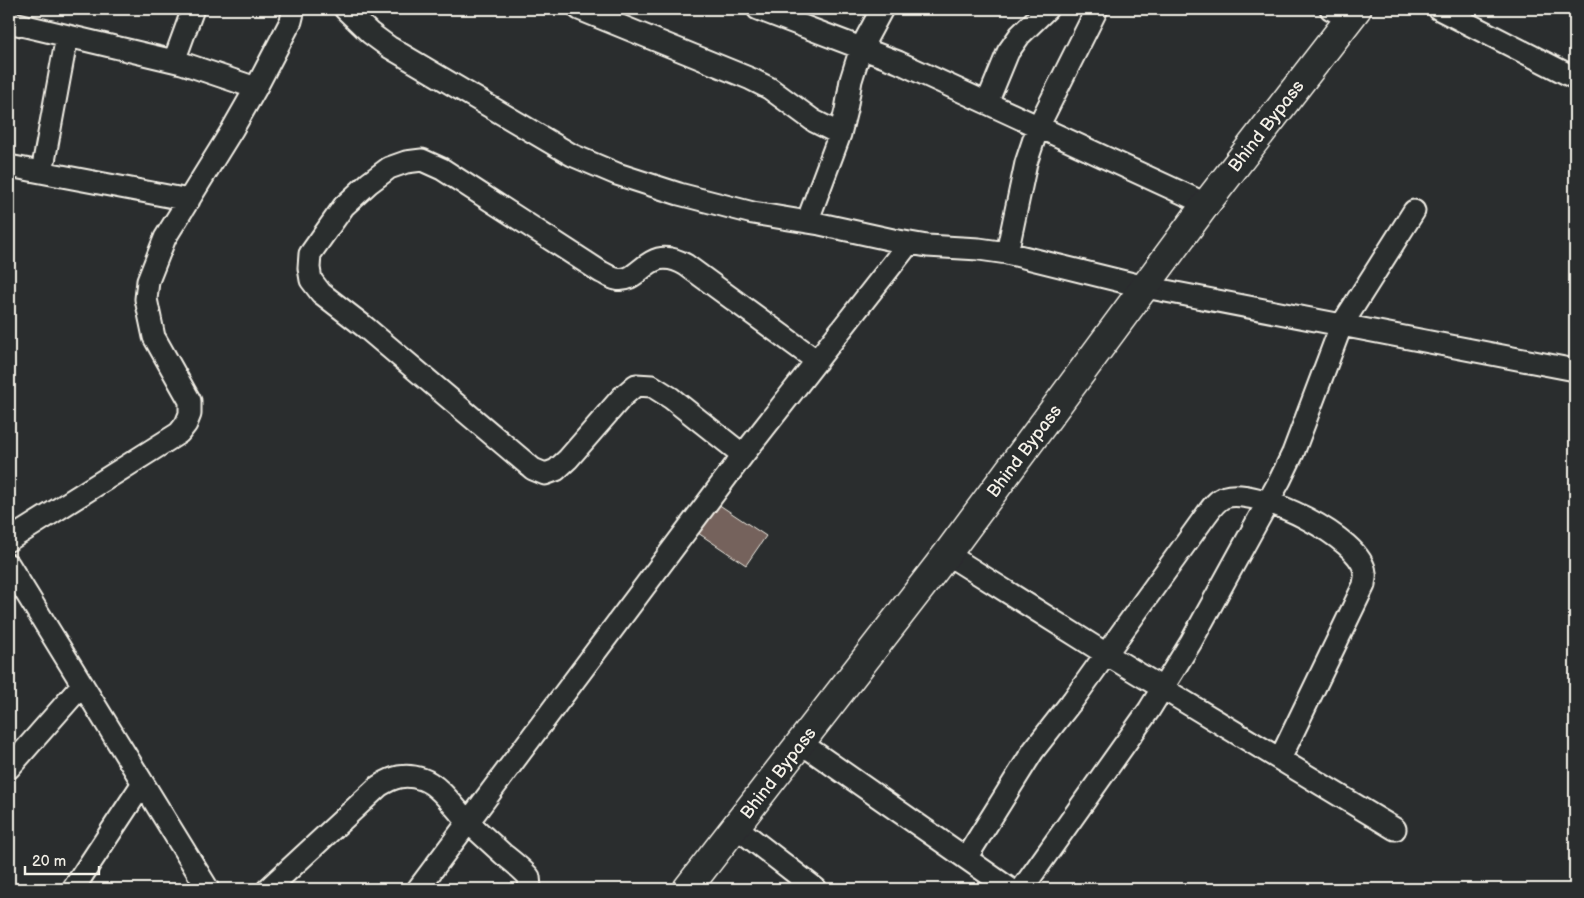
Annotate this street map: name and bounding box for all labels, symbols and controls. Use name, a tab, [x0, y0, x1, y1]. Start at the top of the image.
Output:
street label: Bhind Bypass	[1224, 76, 1309, 176]
street label: Bhind Bypass	[983, 401, 1066, 502]
street label: Bhind Bypass	[736, 723, 821, 823]
scale bar	[25, 843, 99, 875]
text: 20 m	[32, 852, 66, 871]

